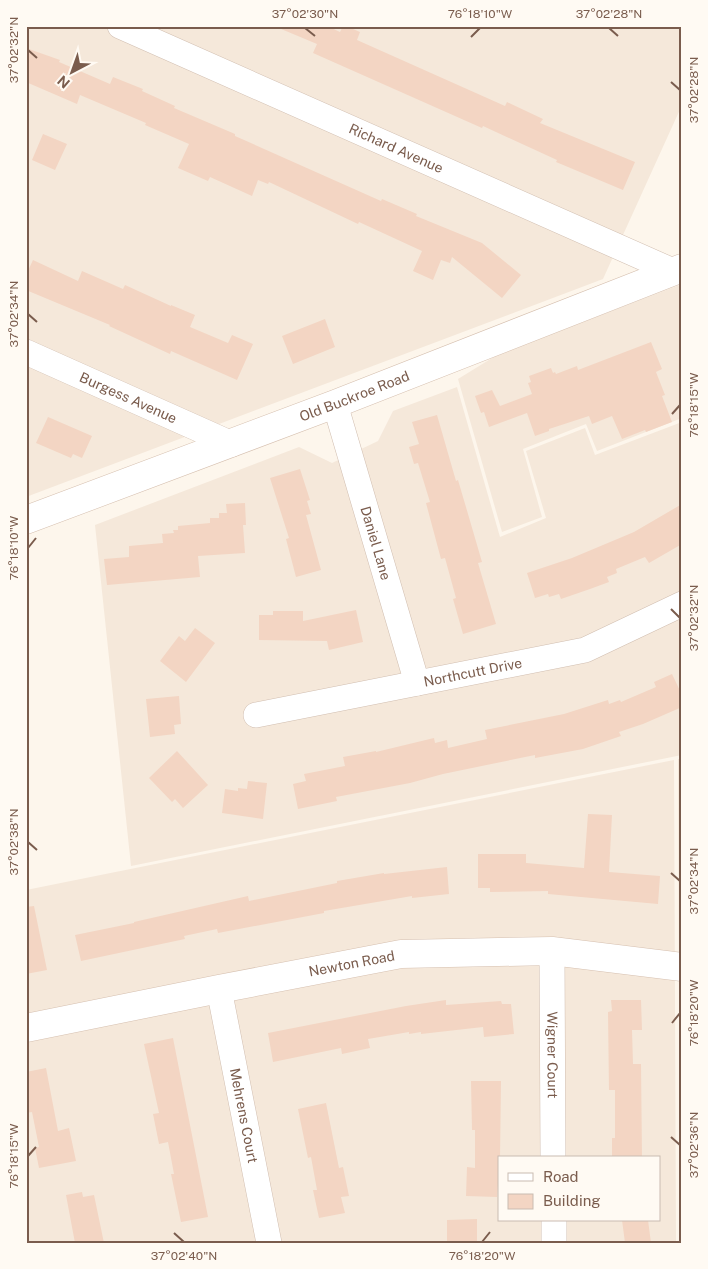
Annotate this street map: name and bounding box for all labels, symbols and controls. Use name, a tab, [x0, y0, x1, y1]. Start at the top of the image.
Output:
text: 37°02'30"N	[272, 7, 338, 21]
text: 76°18'10"W	[448, 7, 513, 21]
text: 37°02'28"N	[576, 7, 642, 21]
text: 37°02'32"N	[7, 17, 21, 83]
north arrow	[48, 48, 98, 98]
text: 37°02'28"N	[687, 57, 701, 123]
text: N	[54, 72, 73, 91]
street label: Richard Avenue	[346, 120, 446, 176]
text: 37°02'34"N	[7, 281, 21, 347]
street label: Old Buckroe Road	[297, 368, 412, 425]
street label: Burgess Avenue	[77, 369, 179, 426]
text: 76°18'15"W	[687, 372, 701, 437]
street label: Daniel Lane	[357, 504, 394, 582]
text: 76°18'10"W	[7, 515, 21, 580]
text: 37°02'32"N	[687, 585, 701, 651]
street label: Northcutt Drive	[422, 655, 524, 690]
text: 37°02'38"N	[7, 809, 21, 875]
text: 37°02'34"N	[687, 848, 701, 914]
street label: Newton Road	[307, 947, 396, 980]
text: 76°18'20"W	[687, 979, 701, 1046]
street label: Wigner Court	[544, 1011, 561, 1099]
street label: Mehrens Court	[227, 1067, 261, 1165]
text: 37°02'36"N	[687, 1112, 701, 1178]
text: 76°18'15"W	[7, 1123, 21, 1188]
legend	[498, 1156, 660, 1222]
text: Road	[543, 1168, 579, 1185]
text: Building	[543, 1192, 601, 1209]
text: 37°02'40"N	[151, 1249, 217, 1263]
text: 76°18'20"W	[449, 1249, 516, 1263]

